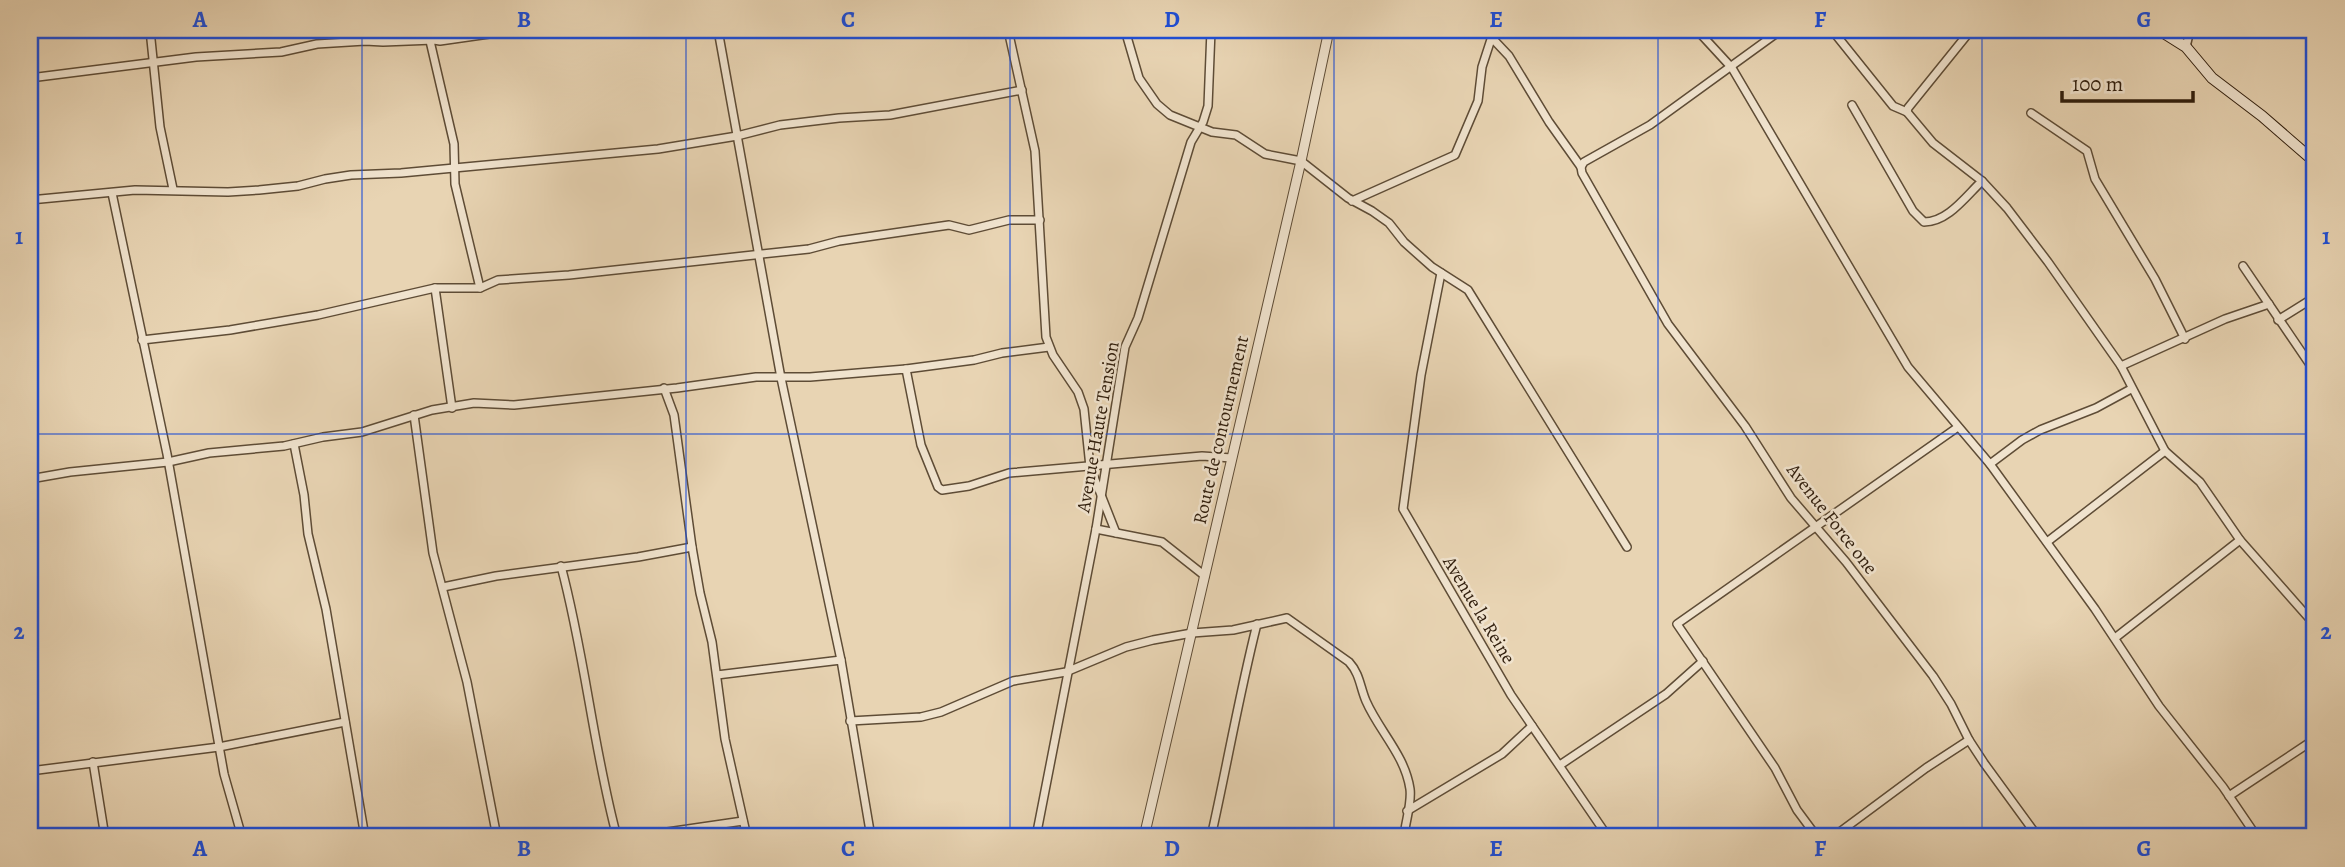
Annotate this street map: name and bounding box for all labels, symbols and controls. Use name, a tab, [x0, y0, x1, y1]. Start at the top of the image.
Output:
text: A	[192, 4, 208, 35]
text: B	[517, 4, 531, 35]
text: C	[841, 4, 855, 35]
text: D	[1164, 4, 1180, 35]
text: E	[1489, 4, 1503, 35]
text: F	[1814, 4, 1827, 35]
text: G	[2136, 4, 2152, 35]
scale bar	[2062, 60, 2193, 104]
text: 100 m	[2072, 70, 2123, 98]
text: 1	[15, 221, 23, 252]
text: 1	[2322, 221, 2330, 252]
street label: Route de contournement	[1187, 333, 1255, 527]
street label: Avenue Haute Tension	[1070, 340, 1126, 515]
street label: Avenue Force one	[1780, 457, 1884, 580]
street label: Avenue la Reine	[1436, 550, 1521, 669]
text: 2	[13, 616, 25, 647]
text: 2	[2320, 616, 2332, 647]
text: A	[192, 833, 208, 864]
text: B	[517, 833, 531, 864]
text: C	[841, 833, 855, 864]
text: D	[1164, 833, 1180, 864]
text: E	[1489, 833, 1503, 864]
text: F	[1814, 833, 1827, 864]
text: G	[2136, 833, 2152, 864]

